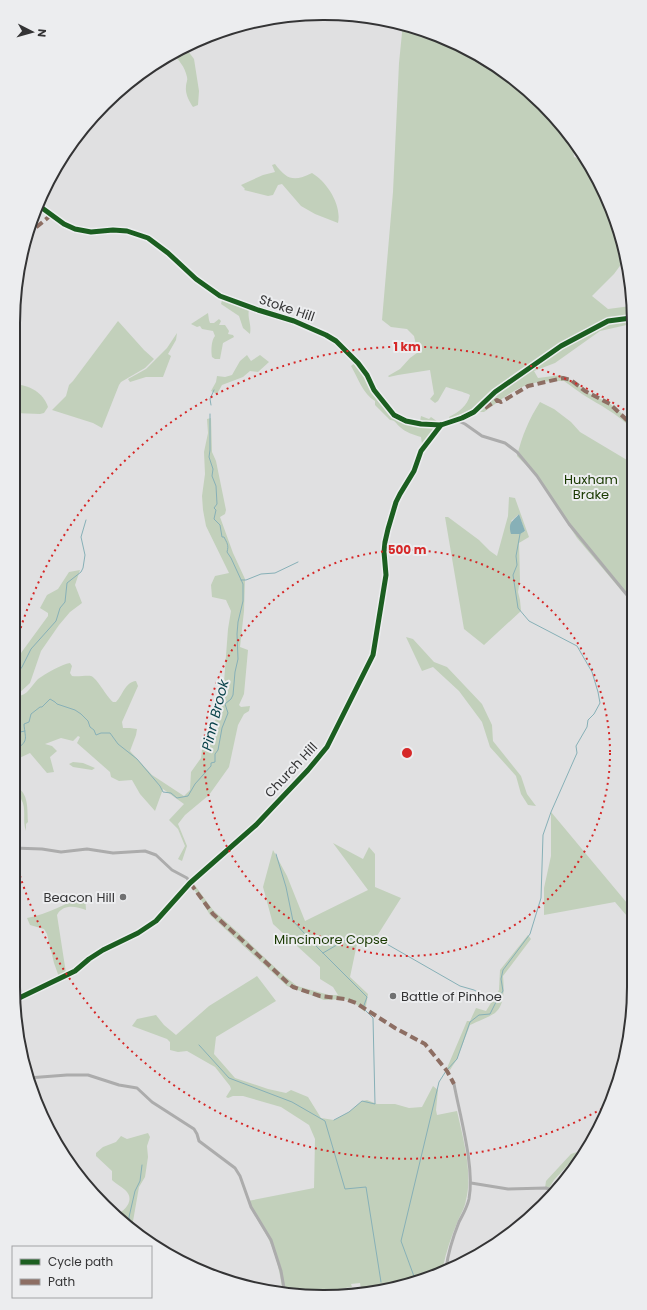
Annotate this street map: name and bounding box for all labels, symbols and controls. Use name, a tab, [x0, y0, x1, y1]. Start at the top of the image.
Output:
north arrow	[12, 12, 52, 52]
text: N	[34, 28, 50, 38]
street label: Stoke Hill	[257, 290, 317, 326]
text: 1 km	[393, 338, 421, 355]
park label: Huxham Brake	[564, 470, 618, 504]
text: 500 m	[388, 541, 427, 558]
water label: Pinn Brook	[197, 677, 234, 753]
street label: Church Hill	[260, 738, 322, 802]
centre of rings	[400, 746, 414, 760]
place label: Beacon Hill	[44, 888, 115, 907]
marker: Beacon Hill	[118, 892, 128, 902]
park label: Mincimore Copse	[274, 930, 388, 949]
place label: Battle of Pinhoe	[401, 987, 502, 1006]
marker: Battle of Pinhoe	[388, 991, 398, 1001]
legend	[12, 1246, 152, 1298]
text: Cycle path	[48, 1253, 113, 1270]
text: Path	[48, 1273, 75, 1290]

